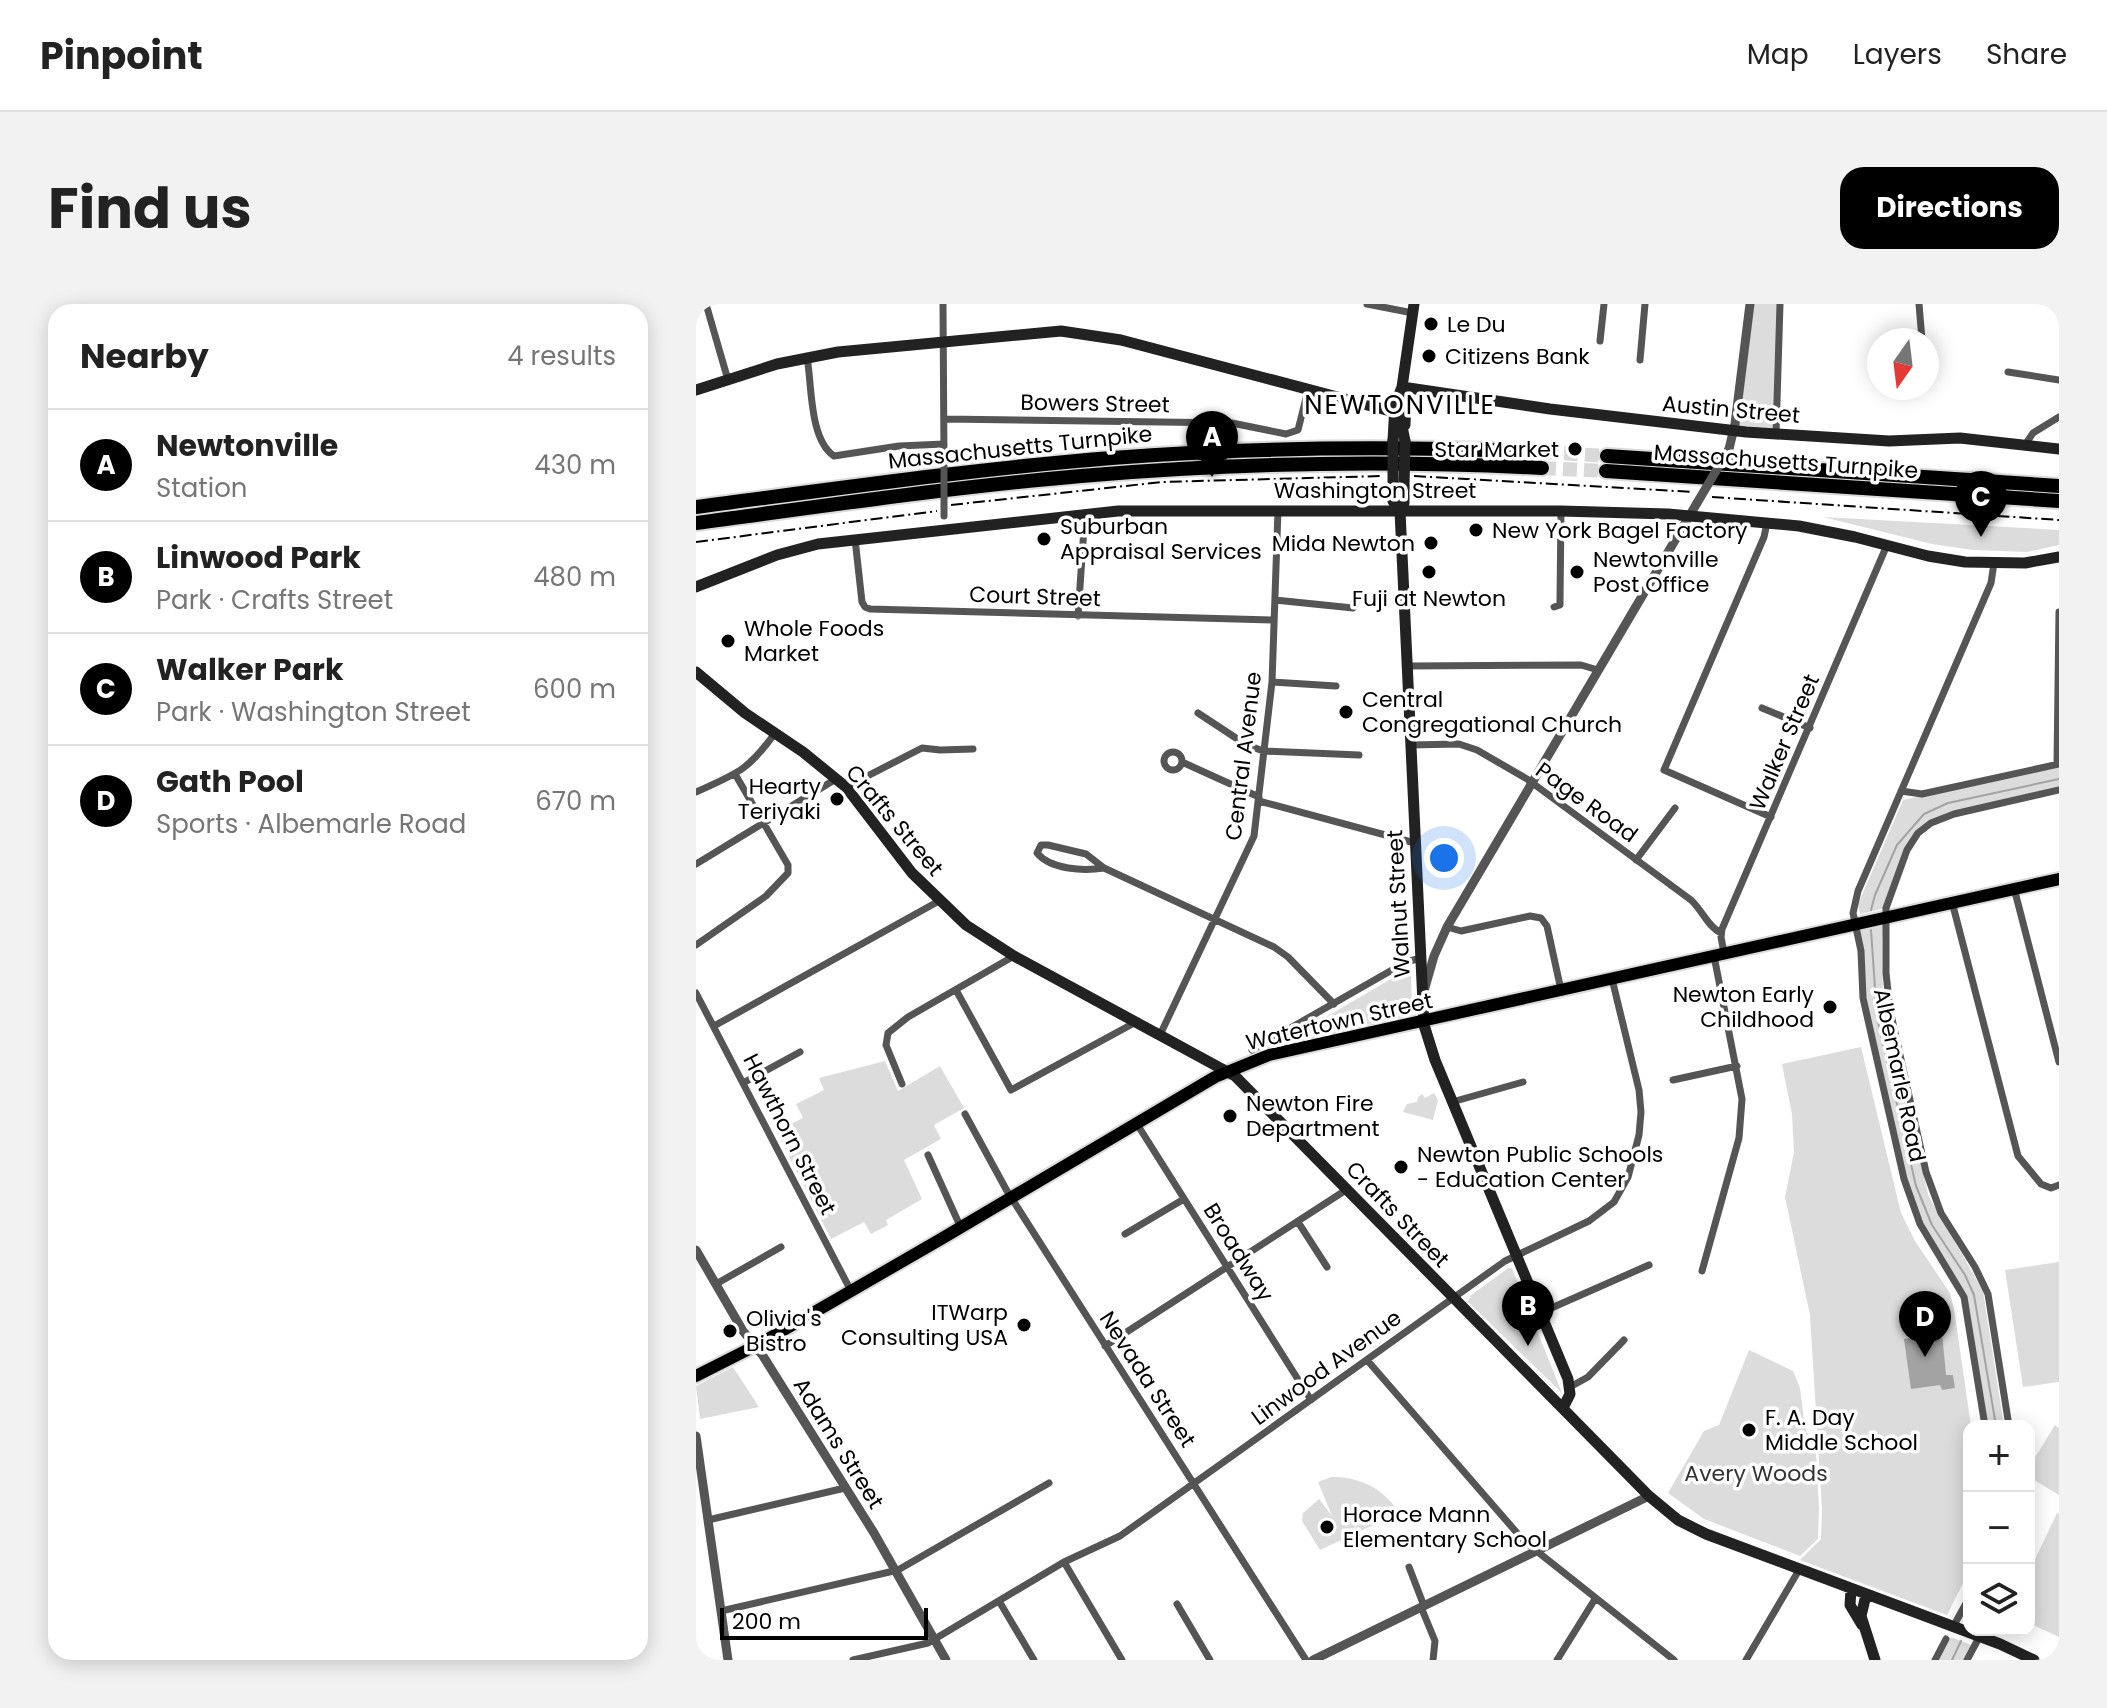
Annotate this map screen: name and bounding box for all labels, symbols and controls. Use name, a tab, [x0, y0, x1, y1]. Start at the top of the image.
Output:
text: Pinpoint	[40, 29, 203, 82]
text: Map	[1747, 35, 1809, 74]
text: Layers	[1853, 35, 1942, 74]
text: Share	[1986, 35, 2067, 74]
button: Directions	[1840, 167, 2059, 249]
text: Find us	[48, 169, 252, 248]
place label: Le Du	[1447, 309, 1506, 340]
marker: Le Du	[1422, 315, 1440, 333]
north arrow	[1867, 328, 1939, 400]
text: Nearby	[80, 332, 209, 380]
text: 4 results	[507, 338, 616, 374]
place label: Citizens Bank	[1445, 341, 1590, 372]
marker: Citizens Bank	[1420, 347, 1438, 365]
street label: Bowers Street	[1020, 387, 1170, 420]
district label: NEWTONVILLE	[1304, 387, 1496, 423]
street label: Austin Street	[1661, 388, 1801, 431]
pin: A	[1186, 411, 1238, 477]
street label: Massachusetts Turnpike	[887, 418, 1154, 477]
text: Newtonville	[156, 424, 338, 467]
place label: Star Market	[1434, 434, 1559, 465]
street label: Massachusetts Turnpike	[1653, 437, 1919, 486]
marker: Star Market	[1566, 440, 1584, 458]
text: A	[96, 447, 116, 483]
text: 430 m	[534, 447, 616, 483]
text: Station	[156, 470, 247, 506]
pin: C	[1955, 471, 2007, 537]
street label: Washington Street	[1274, 475, 1476, 506]
place label: Suburban Appraisal Services	[1060, 511, 1262, 567]
place label: New York Bagel Factory	[1492, 515, 1748, 546]
marker: New York Bagel Factory	[1467, 521, 1485, 539]
place label: Mida Newton	[1272, 528, 1415, 559]
marker: Suburban Appraisal Services	[1035, 530, 1053, 548]
marker: Mida Newton	[1422, 534, 1440, 552]
text: Linwood Park	[156, 536, 361, 579]
place label: Newtonville Post Office	[1593, 544, 1719, 600]
text: B	[97, 559, 115, 595]
text: 480 m	[533, 559, 616, 595]
marker: Fuji at Newton	[1420, 563, 1438, 581]
marker: Newtonville Post Office	[1568, 563, 1586, 581]
street label: Court Street	[969, 579, 1101, 614]
text: Park · Crafts Street	[156, 582, 393, 618]
place label: Fuji at Newton	[1352, 583, 1506, 614]
place label: Whole Foods Market	[744, 613, 884, 669]
marker: Whole Foods Market	[719, 632, 737, 650]
text: Walker Park	[156, 648, 343, 691]
street label: Walker Street	[1742, 669, 1827, 815]
street label: Central Avenue	[1218, 670, 1269, 842]
text: C	[96, 671, 116, 707]
text: 600 m	[533, 671, 616, 707]
place label: Central Congregational Church	[1362, 684, 1622, 740]
text: Park · Washington Street	[156, 694, 471, 730]
marker: Central Congregational Church	[1337, 703, 1355, 721]
street label: Page Road	[1529, 755, 1644, 850]
street label: Crafts Street	[839, 758, 951, 883]
text: Gath Pool	[156, 760, 304, 803]
place label: Hearty Teriyaki	[738, 771, 822, 827]
text: D	[97, 783, 115, 819]
text: 670 m	[535, 783, 616, 819]
marker: Hearty Teriyaki	[828, 790, 846, 808]
text: Sports · Albemarle Road	[156, 806, 466, 842]
street label: Walnut Street	[1379, 829, 1418, 979]
your location	[1424, 838, 1464, 878]
place label: Newton Early Childhood	[1673, 979, 1815, 1035]
street label: Watertown Street	[1243, 985, 1436, 1058]
street label: Albemarle Road	[1866, 985, 1933, 1165]
marker: Newton Early Childhood	[1821, 998, 1839, 1016]
street label: Hawthorn Street	[736, 1048, 844, 1220]
place label: Newton Fire Department	[1246, 1088, 1380, 1144]
marker: Newton Fire Department	[1221, 1107, 1239, 1125]
place label: Newton Public Schools - Education Center	[1417, 1139, 1663, 1195]
street label: Crafts Street	[1339, 1154, 1456, 1274]
marker: Newton Public Schools - Education Center	[1392, 1158, 1410, 1176]
street label: Broadway	[1196, 1197, 1281, 1308]
pin: B	[1502, 1280, 1554, 1346]
pin: D	[1899, 1291, 1951, 1357]
place label: ITWarp Consulting USA	[841, 1297, 1008, 1353]
street label: Linwood Avenue	[1245, 1302, 1408, 1432]
place label: Olivia's Bistro	[746, 1303, 822, 1359]
street label: Nevada Street	[1092, 1305, 1203, 1453]
marker: ITWarp Consulting USA	[1015, 1316, 1033, 1334]
marker: Olivia's Bistro	[721, 1322, 739, 1340]
street label: Adams Street	[786, 1372, 891, 1515]
place label: F. A. Day Middle School	[1765, 1402, 1918, 1458]
map controls	[1963, 1420, 2035, 1636]
button: +	[1963, 1420, 2035, 1492]
marker: F. A. Day Middle School	[1740, 1421, 1758, 1439]
park label: Avery Woods	[1684, 1458, 1828, 1489]
button: −	[1963, 1492, 2035, 1564]
place label: Horace Mann Elementary School	[1343, 1499, 1547, 1555]
marker: Horace Mann Elementary School	[1318, 1518, 1336, 1536]
button: layers	[1963, 1564, 2035, 1636]
scale bar	[720, 1604, 928, 1640]
text: 200 m	[732, 1606, 801, 1637]

